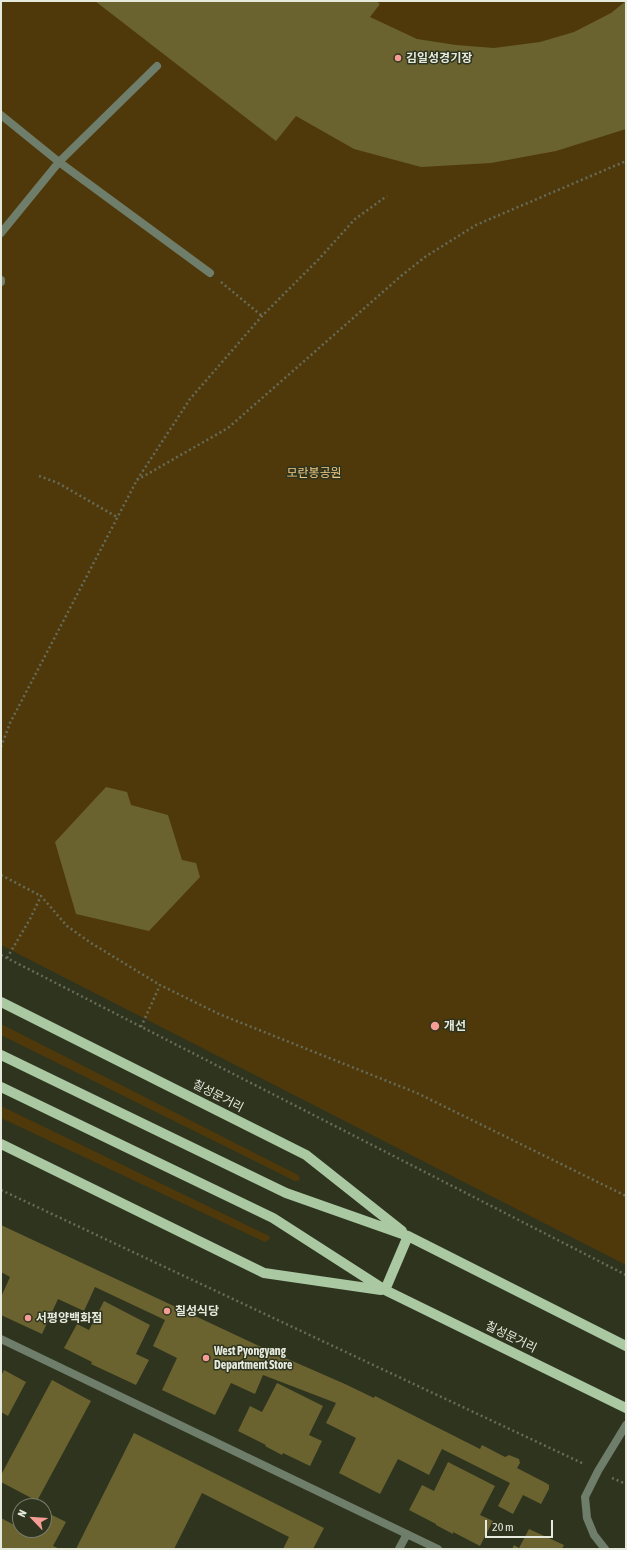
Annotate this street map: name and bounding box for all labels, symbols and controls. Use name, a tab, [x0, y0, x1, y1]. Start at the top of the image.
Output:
place label: 김일성경기장	[406, 51, 472, 65]
marker: 김일성경기장	[393, 53, 403, 63]
park label: 모란봉공원	[286, 466, 342, 480]
place label: 개선	[444, 1019, 466, 1033]
marker: 개선	[429, 1020, 441, 1032]
street label: 칠성문거리	[190, 1077, 246, 1115]
place label: 칠성식당	[175, 1304, 219, 1318]
marker: 칠성식당	[162, 1306, 172, 1316]
place label: 서평양백화점	[36, 1311, 102, 1325]
marker: 서평양백화점	[23, 1313, 33, 1323]
street label: 칠성문거리	[483, 1318, 539, 1356]
place label: West Pyongyang Department Store	[214, 1344, 292, 1372]
marker: West Pyongyang Department Store	[201, 1353, 211, 1363]
north arrow	[12, 1498, 52, 1538]
text: N	[15, 1508, 29, 1519]
scale bar	[487, 1512, 555, 1538]
text: 20 m	[492, 1520, 514, 1534]

